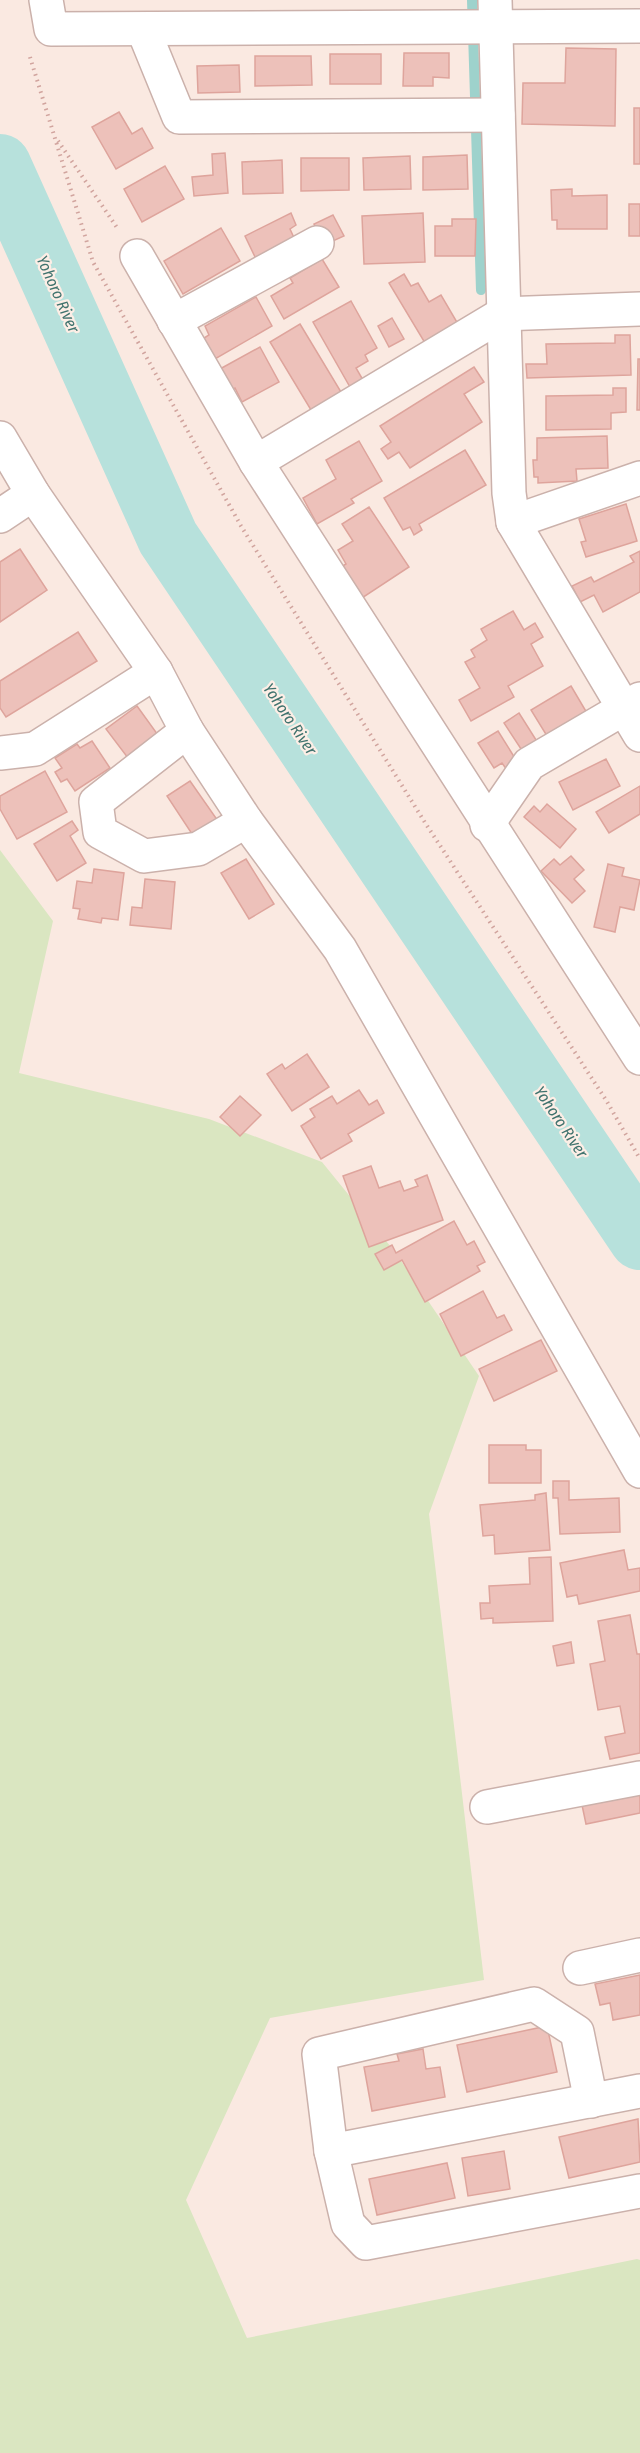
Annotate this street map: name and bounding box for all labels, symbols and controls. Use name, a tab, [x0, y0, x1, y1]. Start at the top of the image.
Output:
water label: Yohoro River	[33, 253, 84, 336]
water label: Yohoro River	[259, 680, 321, 759]
water label: Yohoro River	[530, 1083, 592, 1162]

